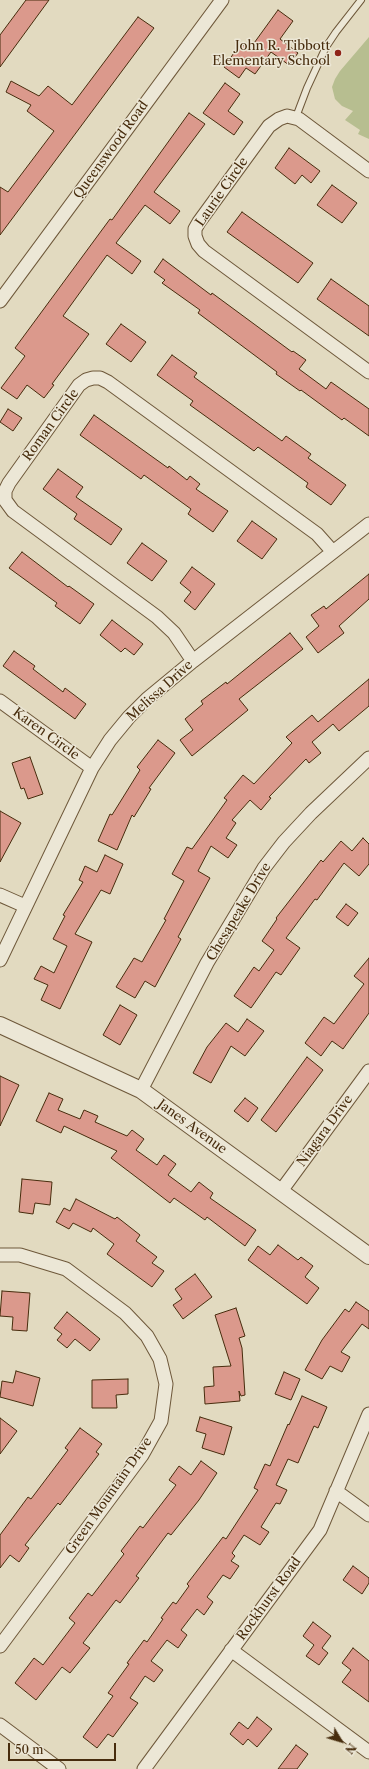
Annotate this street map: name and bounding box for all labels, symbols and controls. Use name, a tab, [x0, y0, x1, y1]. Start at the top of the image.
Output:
place label: John R. Tibbott Elementary School	[212, 38, 330, 69]
marker: John R. Tibbott Elementary School	[333, 48, 343, 58]
street label: Queenswood Road	[70, 98, 152, 202]
street label: Laurie Circle	[192, 154, 252, 230]
street label: Roman Circle	[20, 386, 82, 464]
street label: Melissa Drive	[124, 657, 196, 725]
street label: Karen Circle	[10, 705, 82, 763]
street label: Chesapeake Drive	[204, 860, 274, 964]
street label: Niagara Drive	[294, 1092, 356, 1170]
street label: Janes Avenue	[154, 1097, 230, 1157]
street label: Green Mountain Drive	[63, 1434, 155, 1558]
street label: Rockhurst Road	[234, 1554, 304, 1644]
north arrow	[321, 1721, 361, 1761]
scale bar	[10, 1735, 118, 1761]
text: N	[342, 1740, 359, 1756]
text: 50 m	[15, 1742, 44, 1757]

